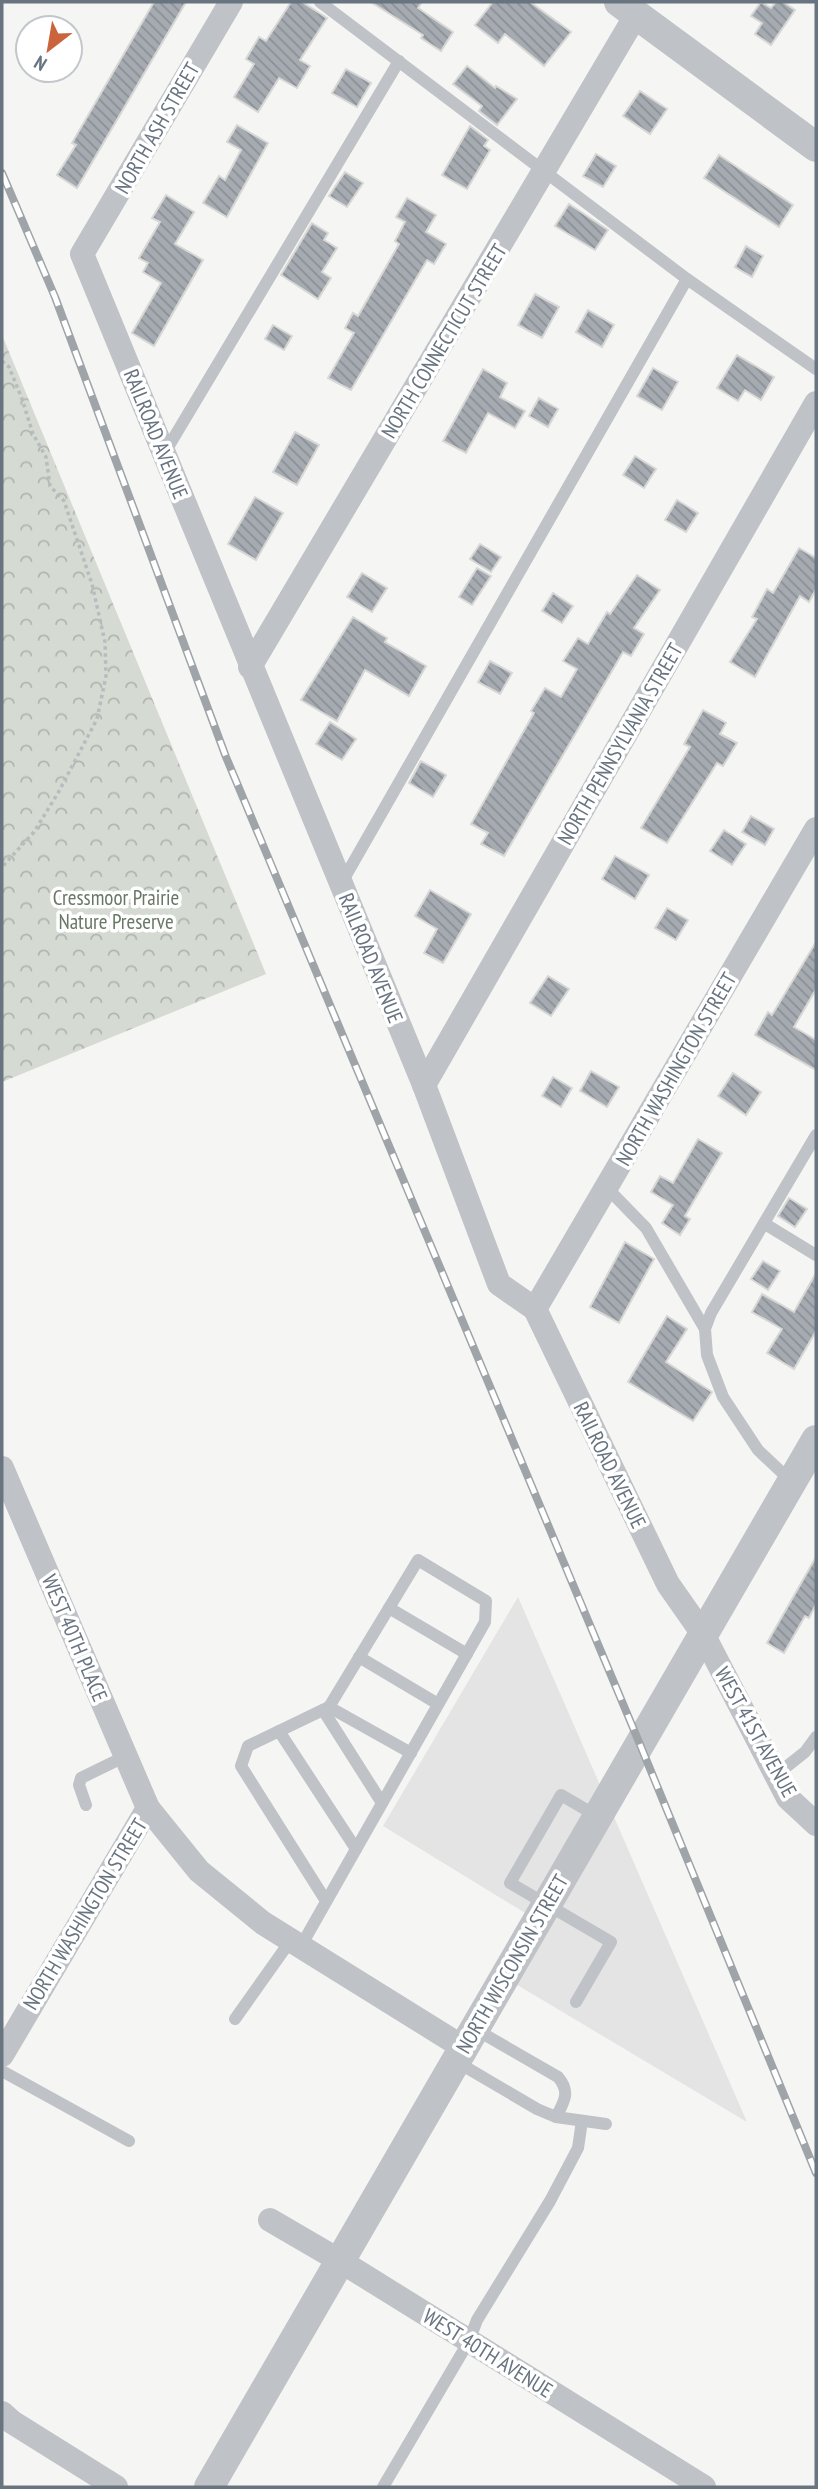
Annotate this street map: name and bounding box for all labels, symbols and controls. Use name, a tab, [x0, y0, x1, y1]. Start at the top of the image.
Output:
north arrow	[14, 14, 84, 84]
text: N	[30, 51, 51, 77]
street label: NORTH ASH STREET	[109, 57, 206, 198]
street label: NORTH CONNECTICUT STREET	[375, 238, 513, 443]
street label: RAILROAD AVENUE	[118, 365, 194, 503]
street label: NORTH PENNSYLVANIA STREET	[551, 638, 689, 850]
park label: Cressmoor Prairie Nature Preserve	[53, 884, 179, 935]
street label: RAILROAD AVENUE	[333, 889, 409, 1027]
street label: NORTH WASHINGTON STREET	[610, 967, 743, 1170]
street label: RAILROAD AVENUE	[568, 1397, 652, 1533]
street label: WEST 40TH PLACE	[36, 1570, 114, 1706]
street label: WEST 41ST AVENUE	[709, 1662, 803, 1802]
street label: NORTH WASHINGTON STREET	[17, 1813, 153, 2015]
street label: NORTH WISCONSIN STREET	[450, 1869, 575, 2058]
street label: WEST 40TH AVENUE	[418, 2302, 558, 2404]

